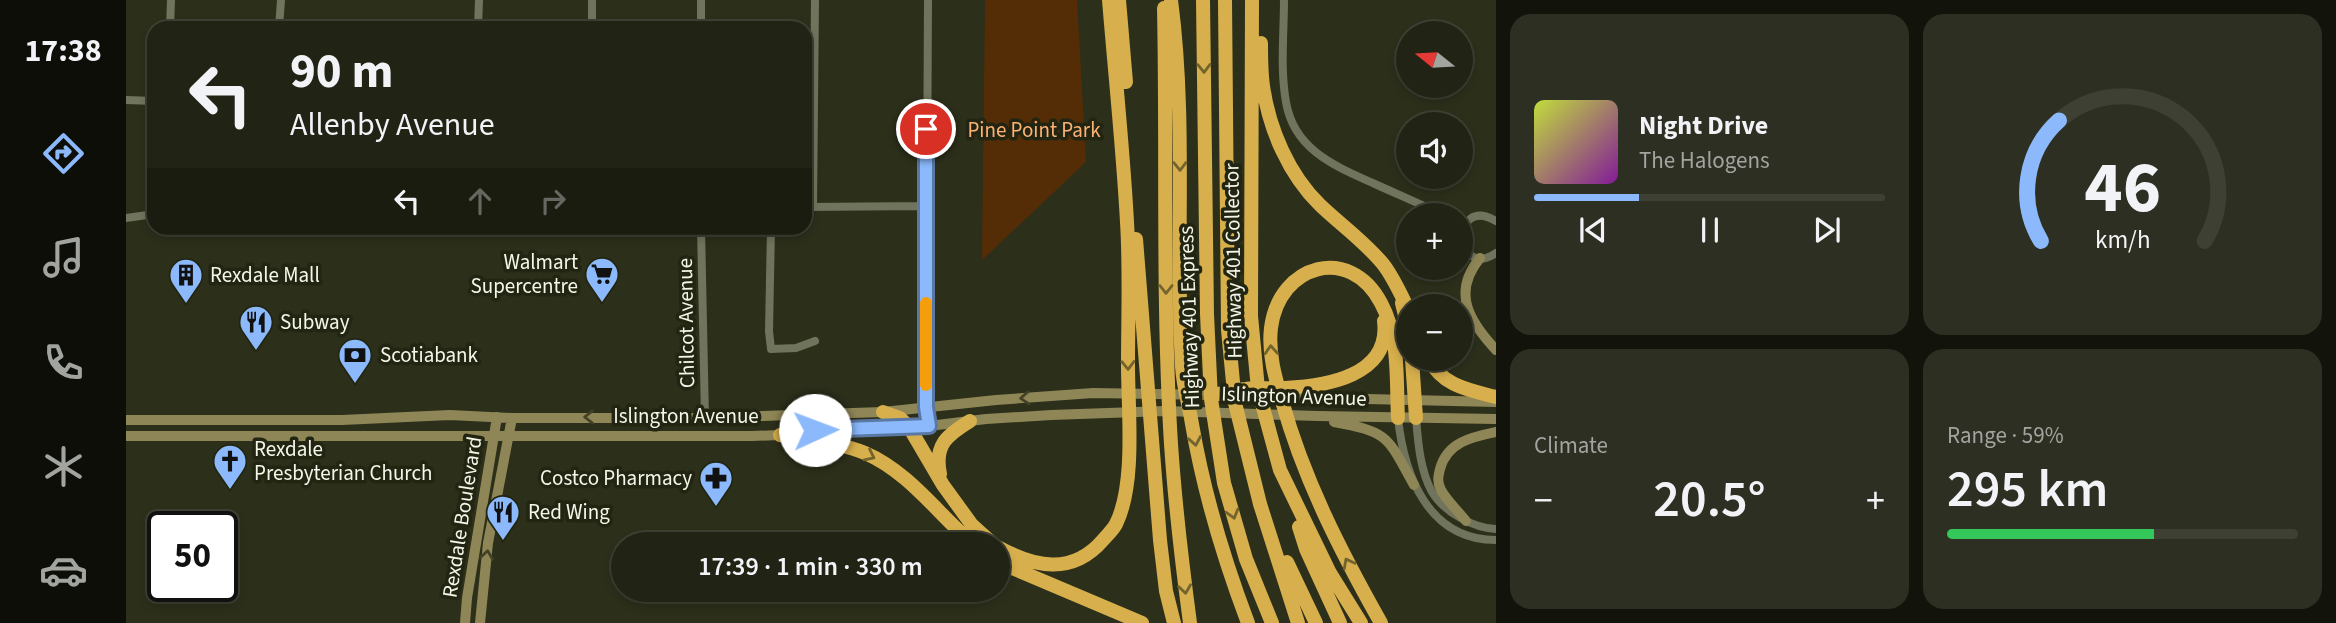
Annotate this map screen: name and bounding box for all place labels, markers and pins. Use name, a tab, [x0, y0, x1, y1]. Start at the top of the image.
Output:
pin	[896, 99, 956, 159]
place label: Walmart Supercentre	[471, 247, 578, 301]
supermarket icon: Walmart Supercentre	[583, 255, 621, 304]
building icon: Rexdale Mall	[167, 256, 205, 305]
place label: Rexdale Mall	[210, 260, 320, 290]
restaurant icon: Subway	[237, 303, 275, 352]
place label: Subway	[280, 307, 350, 337]
bank icon: Scotiabank	[336, 336, 374, 385]
place label: Scotiabank	[380, 340, 479, 370]
place label: Rexdale Presbyterian Church	[254, 434, 432, 488]
church icon: Rexdale Presbyterian Church	[211, 442, 249, 491]
pharmacy icon: Costco Pharmacy	[697, 459, 735, 508]
place label: Costco Pharmacy	[540, 463, 692, 493]
restaurant icon: Red Wing	[484, 493, 522, 542]
place label: Red Wing	[528, 497, 610, 527]

